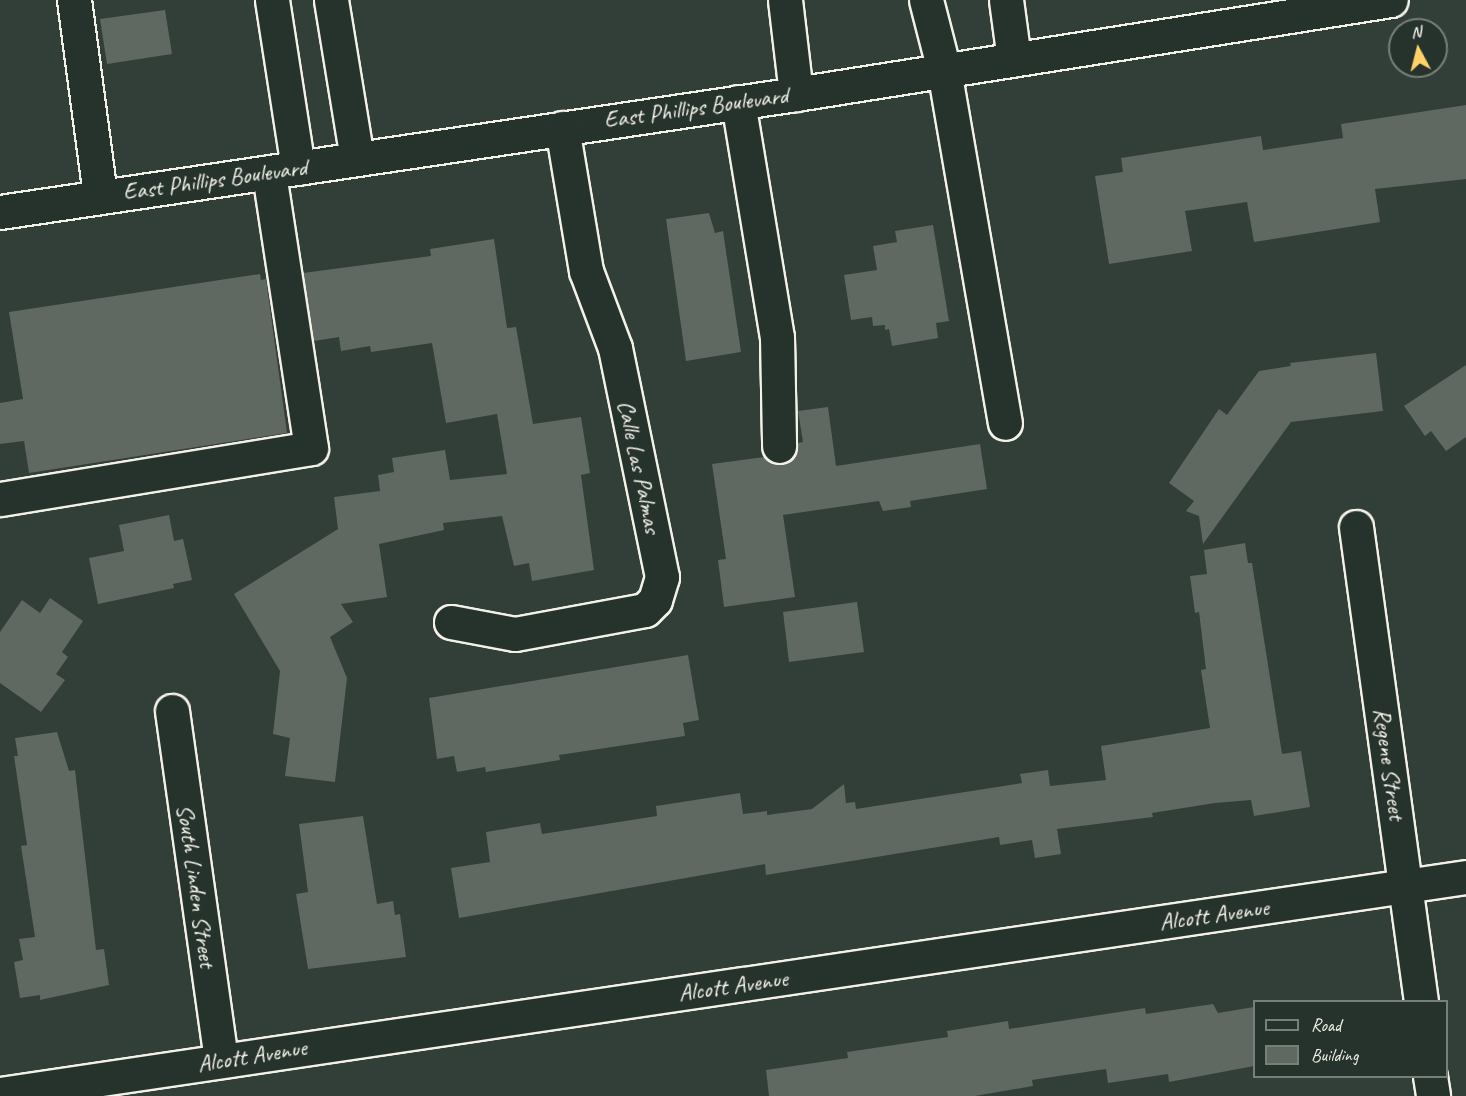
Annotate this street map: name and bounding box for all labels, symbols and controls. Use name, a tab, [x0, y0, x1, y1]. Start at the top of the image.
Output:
north arrow	[1388, 18, 1448, 78]
text: N	[1410, 22, 1422, 43]
street label: East Phillips Boulevard	[602, 81, 790, 135]
street label: East Phillips Boulevard	[121, 153, 309, 207]
street label: Calle Las Palmas	[611, 398, 667, 536]
street label: Regene Street	[1367, 706, 1411, 822]
street label: South Linden Street	[170, 802, 222, 970]
street label: Alcott Avenue	[1158, 893, 1270, 937]
street label: Alcott Avenue	[677, 964, 789, 1008]
legend	[1253, 1000, 1448, 1078]
text: Road	[1311, 1014, 1341, 1036]
street label: Alcott Avenue	[195, 1033, 309, 1079]
text: Building	[1311, 1044, 1358, 1066]

